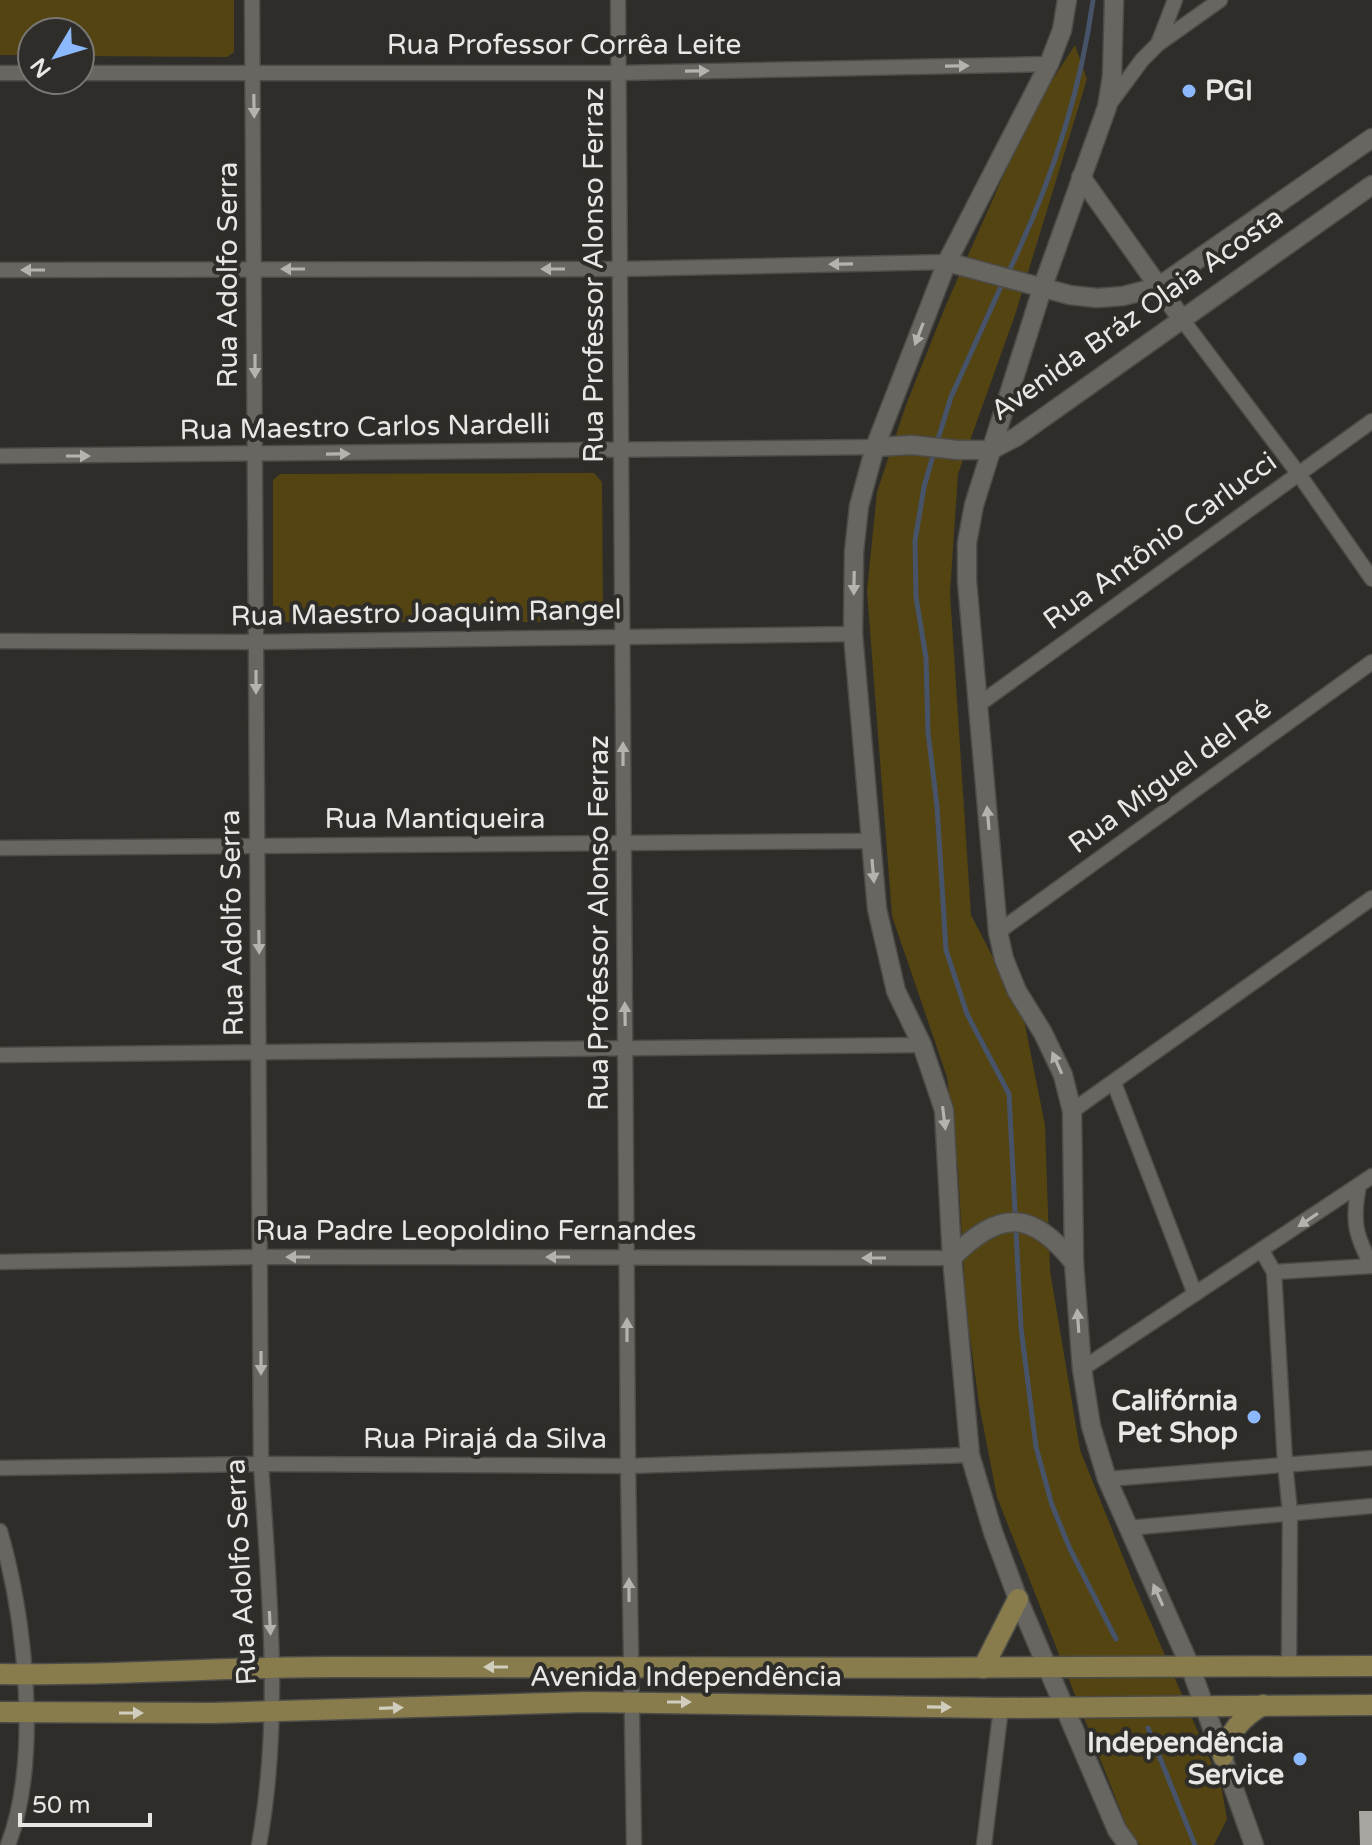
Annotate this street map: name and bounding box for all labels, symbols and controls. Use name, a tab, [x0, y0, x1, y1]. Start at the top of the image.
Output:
north arrow	[16, 16, 96, 96]
street label: Rua Professor Corrêa Leite	[387, 28, 741, 62]
text: N	[25, 53, 57, 83]
one-way arrow	[945, 60, 970, 72]
one-way arrow	[685, 65, 710, 78]
place label: PGI	[1205, 74, 1253, 108]
marker: PGI	[1180, 82, 1198, 100]
street label: Rua Professor Alonso Ferraz	[577, 87, 611, 463]
one-way arrow	[248, 94, 260, 119]
street label: Rua Adolfo Serra	[211, 162, 245, 388]
street label: Avenida Bráz Olaia Acosta	[984, 200, 1290, 428]
one-way arrow	[828, 258, 853, 270]
one-way arrow	[280, 263, 305, 275]
one-way arrow	[540, 263, 565, 275]
one-way arrow	[20, 264, 45, 276]
one-way arrow	[912, 322, 925, 346]
one-way arrow	[249, 354, 261, 379]
street label: Rua Maestro Carlos Nardelli	[179, 407, 551, 447]
street label: Rua Antônio Carlucci	[1037, 445, 1283, 637]
one-way arrow	[326, 447, 351, 460]
one-way arrow	[66, 450, 91, 462]
one-way arrow	[848, 571, 860, 596]
street label: Rua Maestro Joaquim Rangel	[230, 593, 622, 633]
one-way arrow	[250, 670, 262, 695]
street label: Rua Miguel del Ré	[1062, 691, 1278, 861]
street label: Rua Professor Alonso Ferraz	[582, 735, 616, 1111]
one-way arrow	[617, 741, 629, 766]
street label: Rua Mantiqueira	[324, 802, 546, 836]
one-way arrow	[981, 805, 994, 830]
street label: Rua Adolfo Serra	[213, 809, 251, 1037]
one-way arrow	[867, 859, 880, 884]
one-way arrow	[252, 930, 265, 955]
one-way arrow	[619, 1001, 631, 1026]
one-way arrow	[1051, 1051, 1064, 1075]
one-way arrow	[938, 1106, 951, 1131]
one-way arrow	[1297, 1212, 1318, 1227]
street label: Rua Padre Leopoldino Fernandes	[256, 1214, 696, 1248]
one-way arrow	[285, 1251, 310, 1263]
one-way arrow	[545, 1251, 570, 1263]
one-way arrow	[861, 1252, 886, 1264]
one-way arrow	[1071, 1308, 1084, 1333]
one-way arrow	[621, 1317, 633, 1342]
one-way arrow	[255, 1351, 267, 1376]
place label: Califórnia Pet Shop	[1111, 1384, 1238, 1450]
marker: Califórnia Pet Shop	[1245, 1408, 1263, 1426]
street label: Rua Pirajá da Silva	[363, 1422, 607, 1456]
street label: Rua Adolfo Serra	[218, 1458, 264, 1686]
one-way arrow	[623, 1577, 635, 1602]
one-way arrow	[1151, 1583, 1165, 1607]
one-way arrow	[264, 1611, 277, 1636]
street label: Avenida Independência	[530, 1660, 842, 1694]
one-way arrow	[483, 1661, 508, 1673]
one-way arrow	[667, 1696, 692, 1708]
one-way arrow	[379, 1701, 404, 1714]
one-way arrow	[927, 1701, 952, 1713]
one-way arrow	[119, 1707, 144, 1719]
place label: Independência Service	[1087, 1726, 1284, 1792]
marker: Independência Service	[1291, 1750, 1309, 1768]
scale bar	[20, 1777, 150, 1827]
text: 50 m	[32, 1791, 90, 1820]

